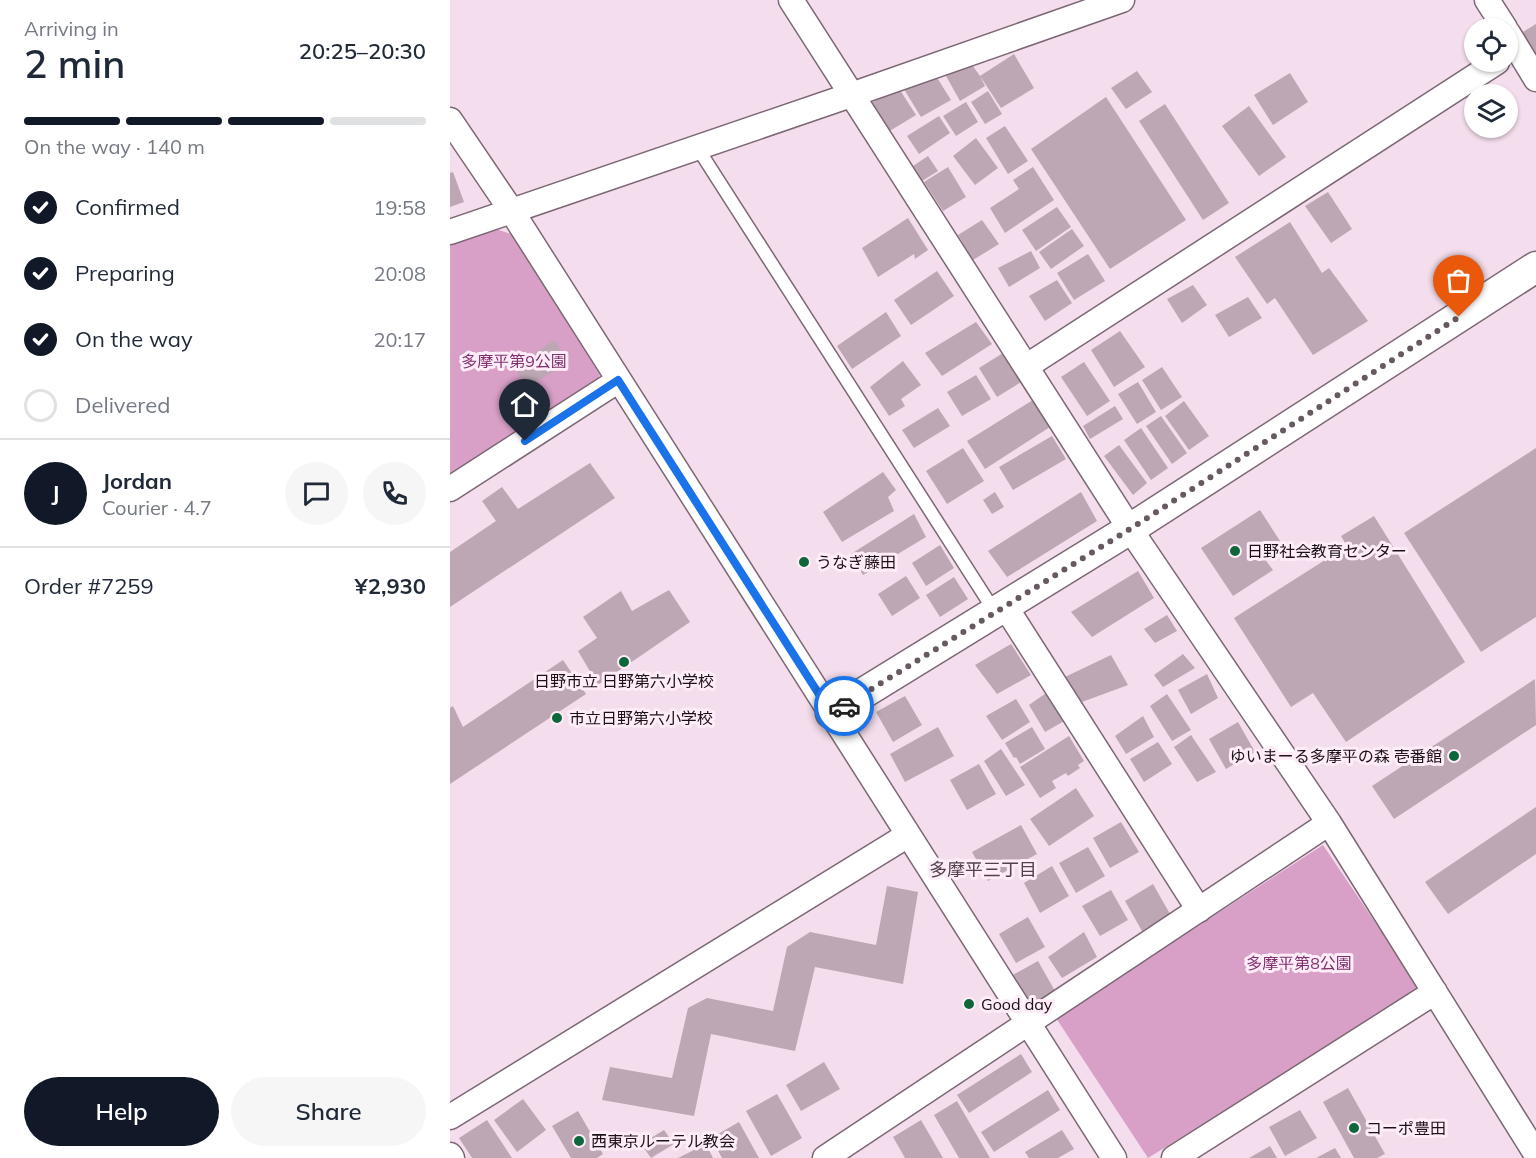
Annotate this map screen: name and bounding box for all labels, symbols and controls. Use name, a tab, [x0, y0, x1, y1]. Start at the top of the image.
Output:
text: Arriving in	[24, 16, 119, 41]
map controls	[1464, 18, 1518, 138]
button: locate	[1464, 18, 1518, 72]
text: 20:25–20:30	[299, 37, 426, 65]
text: 2 min	[24, 39, 125, 88]
button: layers	[1464, 84, 1518, 138]
text: On the way · 140 m	[24, 134, 205, 159]
icon: check	[24, 191, 57, 224]
text: Confirmed	[75, 193, 180, 221]
text: 19:58	[373, 195, 426, 220]
pin	[1433, 255, 1484, 317]
icon: check	[24, 257, 57, 290]
text: Preparing	[75, 259, 175, 287]
text: 20:08	[373, 261, 426, 286]
icon: bag	[1442, 264, 1475, 297]
icon: check	[24, 323, 57, 356]
text: On the way	[75, 325, 193, 353]
text: 20:17	[373, 327, 426, 352]
park label: 多摩平第9公園	[461, 351, 567, 371]
pin	[499, 379, 550, 441]
icon: home	[508, 388, 541, 421]
text: Delivered	[75, 391, 170, 419]
button: chat	[285, 462, 348, 525]
button: phone	[363, 462, 426, 525]
text: Jordan	[102, 467, 172, 495]
text: J	[52, 479, 59, 507]
text: Courier · 4.7	[102, 495, 212, 520]
place label: 日野社会教育センター	[1247, 541, 1407, 561]
marker: 日野社会教育センター	[1228, 544, 1242, 558]
place label: うなぎ藤田	[816, 552, 896, 572]
marker: うなぎ藤田	[797, 555, 811, 569]
text: Order #7259	[24, 572, 154, 600]
text: ¥2,930	[355, 572, 426, 600]
marker: 日野市立 日野第六小学校	[617, 655, 631, 669]
place label: 日野市立 日野第六小学校	[534, 671, 714, 691]
courier	[814, 676, 874, 736]
icon: car	[828, 690, 861, 723]
place label: 市立日野第六小学校	[569, 708, 713, 728]
marker: 市立日野第六小学校	[550, 711, 564, 725]
place label: ゆいまーる多摩平の森 壱番館	[1230, 746, 1442, 766]
marker: ゆいまーる多摩平の森 壱番館	[1447, 749, 1461, 763]
district label: 多摩平三丁目	[929, 858, 1037, 881]
park label: 多摩平第8公園	[1246, 953, 1352, 973]
place label: Good day	[981, 994, 1053, 1014]
marker: Good day	[962, 997, 976, 1011]
button: Help	[24, 1077, 219, 1146]
button: Share	[231, 1077, 426, 1146]
place label: コーポ豊田	[1366, 1118, 1446, 1138]
marker: コーポ豊田	[1347, 1121, 1361, 1135]
place label: 西東京ルーテル教会	[591, 1131, 735, 1151]
marker: 西東京ルーテル教会	[572, 1134, 586, 1148]

